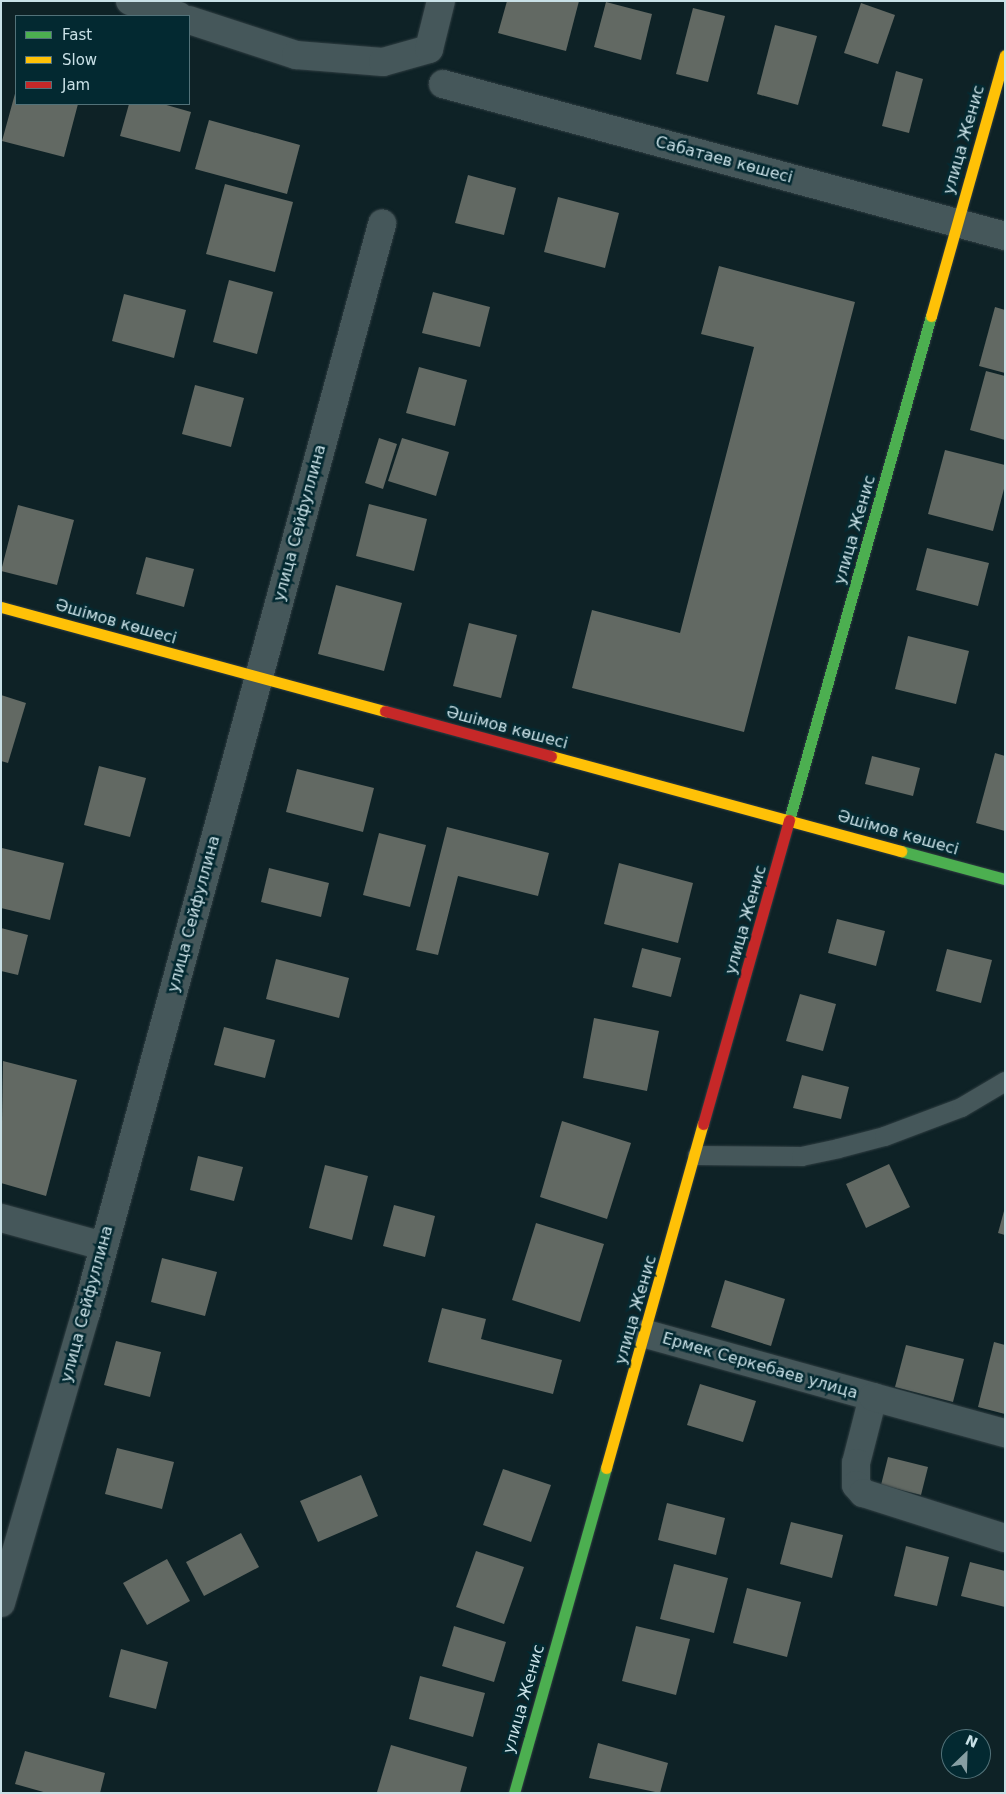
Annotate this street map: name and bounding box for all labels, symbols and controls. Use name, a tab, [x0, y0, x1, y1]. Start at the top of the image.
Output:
legend	[15, 15, 190, 105]
text: Fast	[62, 26, 92, 44]
text: Slow	[62, 51, 97, 69]
text: Jam	[62, 76, 90, 94]
street label: улица Женис	[939, 83, 989, 197]
street label: Сабатаев көшесі	[653, 132, 795, 188]
street label: улица Сейфуллина	[270, 442, 330, 604]
street label: улица Женис	[830, 473, 880, 587]
street label: Әшімов көшесі	[53, 596, 179, 648]
street label: Әшімов көшесі	[444, 703, 570, 753]
street label: Әшімов көшесі	[835, 807, 961, 859]
street label: улица Сейфуллина	[164, 833, 224, 995]
street label: улица Женис	[721, 863, 771, 977]
street label: улица Сейфуллина	[57, 1223, 117, 1385]
street label: улица Женис	[611, 1253, 661, 1367]
street label: Ермек Серкебаев улица	[660, 1329, 860, 1403]
street label: улица Женис	[499, 1642, 549, 1756]
north arrow	[941, 1729, 991, 1779]
text: N	[963, 1732, 980, 1751]

